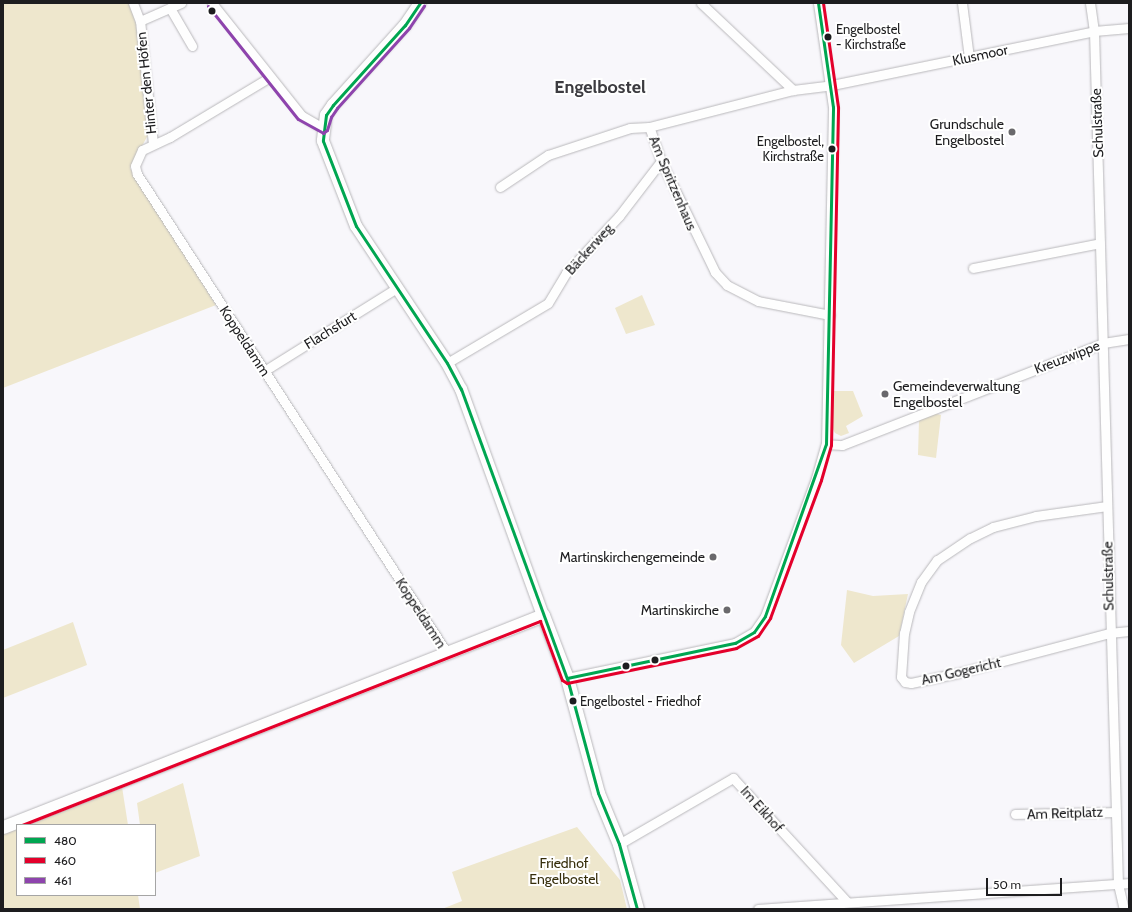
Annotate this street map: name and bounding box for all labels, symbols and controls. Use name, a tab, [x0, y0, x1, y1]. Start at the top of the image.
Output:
unlabelled marker	[207, 6, 217, 16]
place label: Engelbostel - Kirchstraße	[836, 22, 906, 53]
street label: Hinter den Höfen	[132, 31, 160, 135]
marker: Engelbostel - Kirchstraße	[823, 32, 833, 42]
street label: Klusmoor	[951, 41, 1009, 69]
district label: Engelbostel	[554, 76, 646, 98]
street label: Schulstraße	[1087, 88, 1107, 158]
place label: Grundschule Engelbostel	[930, 116, 1004, 148]
marker: Grundschule Engelbostel	[1007, 127, 1017, 137]
street label: Am Spritzenhaus	[646, 133, 700, 233]
place label: Engelbostel, Kirchstraße	[757, 134, 824, 165]
marker: Engelbostel, Kirchstraße	[827, 144, 837, 154]
street label: Bäckerweg	[562, 220, 616, 278]
street label: Koppeldamm	[216, 303, 274, 379]
street label: Flachsfurt	[301, 307, 359, 353]
street label: Kreuzwippe	[1032, 337, 1102, 377]
place label: Gemeindeverwaltung Engelbostel	[893, 378, 1020, 410]
marker: Gemeindeverwaltung Engelbostel	[880, 389, 890, 399]
street label: Schulstraße	[1099, 541, 1117, 611]
place label: Martinskirchengemeinde	[560, 549, 705, 565]
marker: Martinskirchengemeinde	[708, 552, 718, 562]
street label: Koppeldamm	[392, 575, 450, 651]
place label: Martinskirche	[641, 602, 719, 618]
marker: Martinskirche	[722, 605, 732, 615]
street label: Am Gogericht	[920, 654, 1002, 688]
unlabelled marker	[650, 655, 660, 665]
unlabelled marker	[621, 661, 631, 671]
place label: Engelbostel - Friedhof	[580, 693, 701, 709]
marker: Engelbostel - Friedhof	[568, 696, 578, 706]
street label: Im Eikhof	[737, 783, 787, 835]
street label: Am Reitplatz	[1027, 803, 1103, 823]
legend	[16, 824, 156, 896]
text: 480	[54, 833, 77, 848]
text: 460	[54, 853, 76, 868]
park label: Friedhof Engelbostel	[529, 855, 599, 888]
scale bar	[988, 870, 1064, 896]
text: 461	[54, 873, 72, 888]
text: 50 m	[993, 877, 1021, 892]

